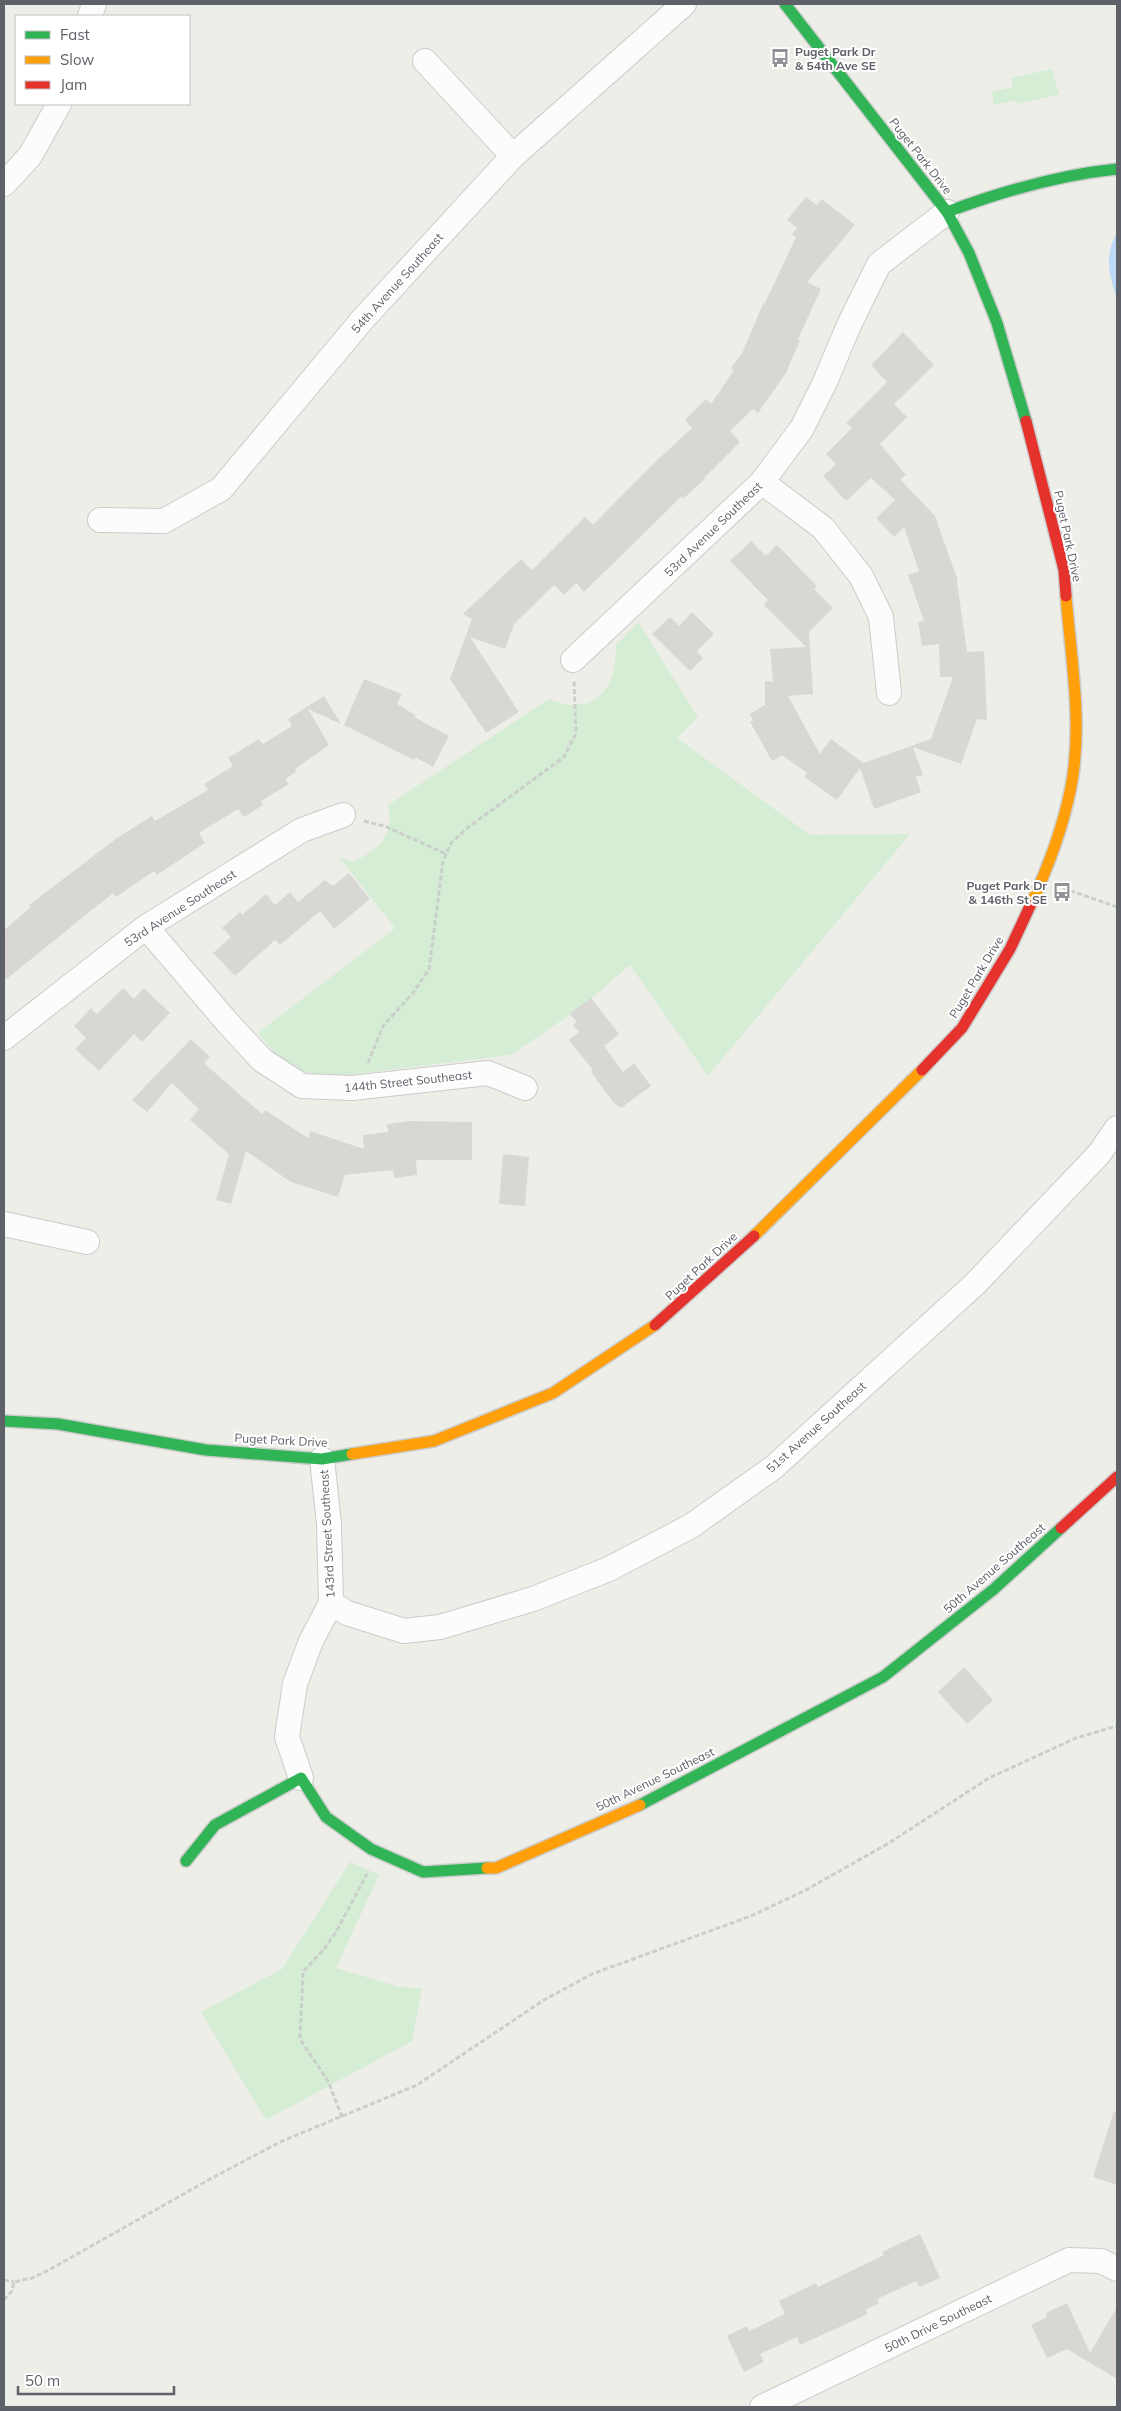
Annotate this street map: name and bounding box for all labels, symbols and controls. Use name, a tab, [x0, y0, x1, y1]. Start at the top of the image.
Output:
legend	[15, 15, 190, 105]
text: Fast	[60, 25, 90, 44]
place label: Puget Park Dr & 54th Ave SE	[795, 44, 876, 73]
bus stop icon: Puget Park Dr & 54th Ave SE	[769, 47, 791, 69]
text: Slow	[60, 50, 94, 69]
text: Jam	[60, 75, 87, 94]
street label: Puget Park Drive	[886, 115, 956, 197]
street label: 54th Avenue Southeast	[348, 230, 446, 336]
street label: 53rd Avenue Southeast	[661, 478, 765, 580]
street label: Puget Park Drive	[1051, 489, 1085, 583]
street label: 53rd Avenue Southeast	[121, 866, 239, 950]
place label: Puget Park Dr & 146th St SE	[966, 878, 1047, 907]
bus stop icon: Puget Park Dr & 146th St SE	[1051, 881, 1073, 903]
street label: Puget Park Drive	[946, 933, 1006, 1021]
street label: 144th Street Southeast	[343, 1067, 473, 1095]
street label: Puget Park Drive	[662, 1229, 740, 1303]
street label: 51st Avenue Southeast	[763, 1378, 869, 1476]
street label: Puget Park Drive	[234, 1430, 328, 1450]
street label: 143rd Street Southeast	[316, 1469, 338, 1599]
street label: 50th Avenue Southeast	[940, 1520, 1048, 1616]
street label: 50th Avenue Southeast	[593, 1744, 717, 1814]
street label: 50th Drive Southeast	[882, 2291, 994, 2355]
scale bar	[18, 2364, 174, 2396]
text: 50 m	[25, 2371, 60, 2390]

